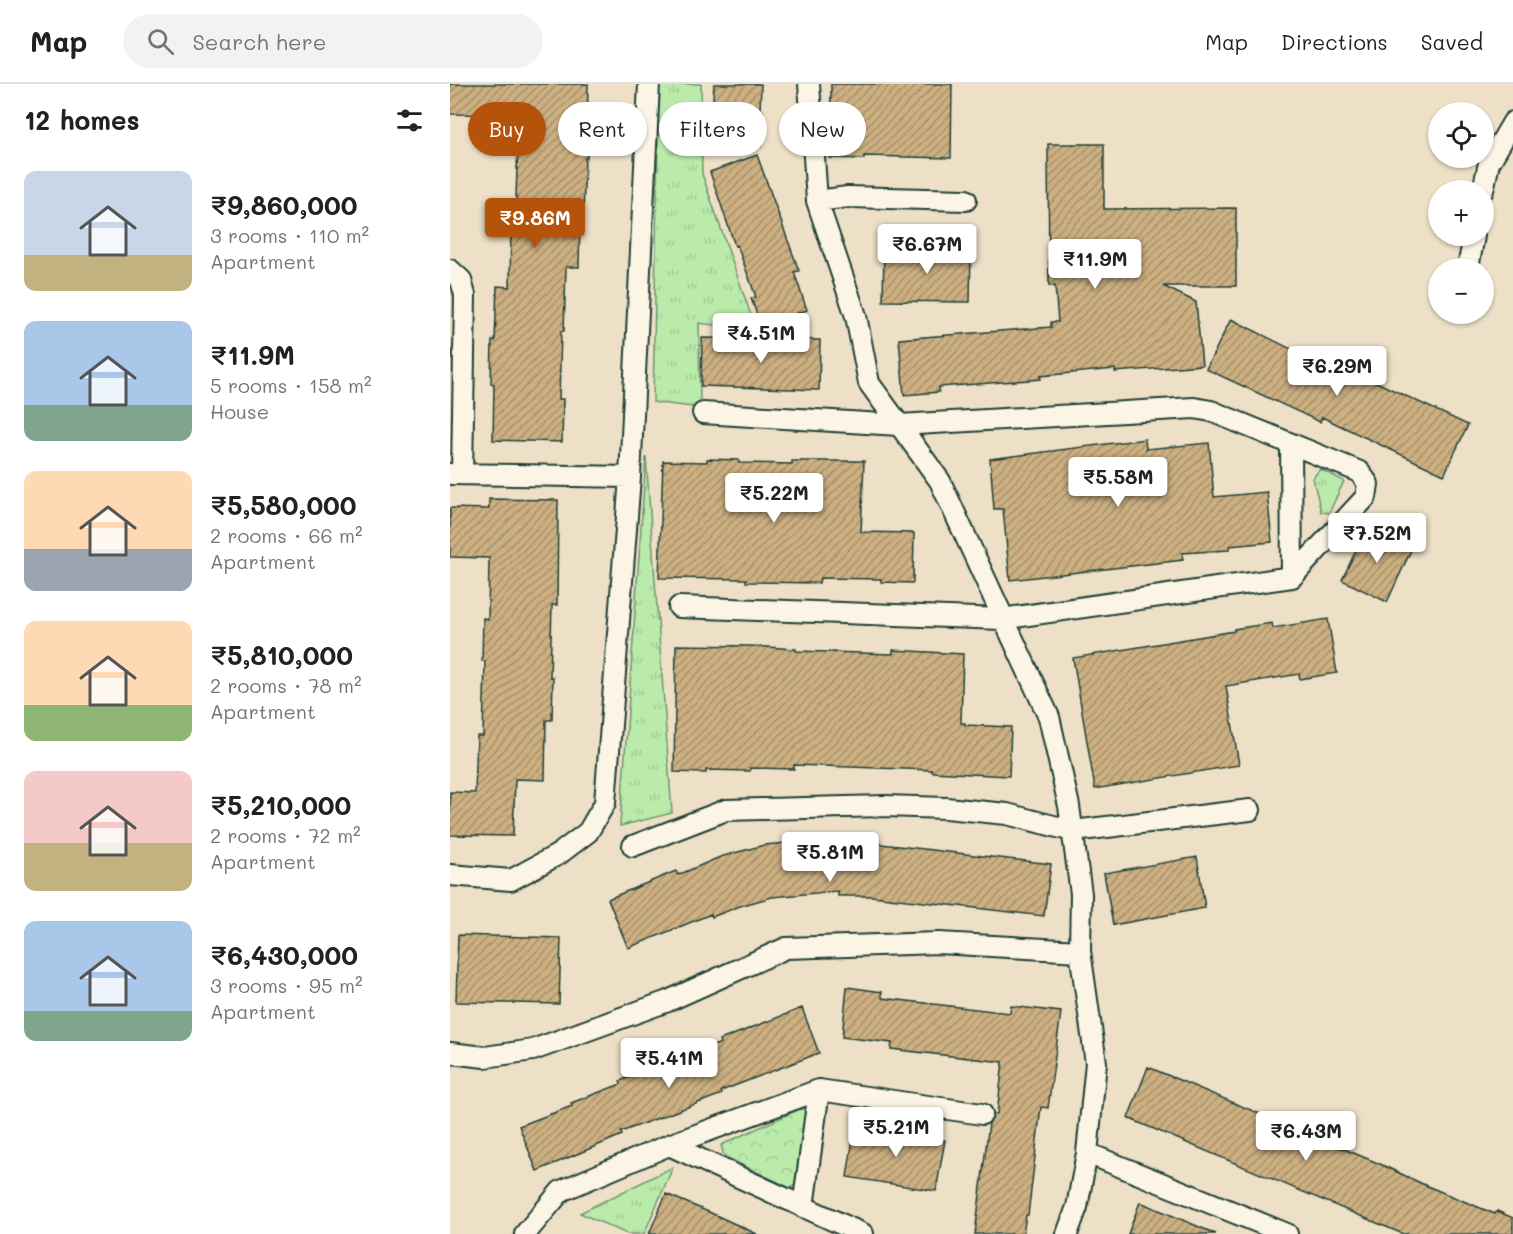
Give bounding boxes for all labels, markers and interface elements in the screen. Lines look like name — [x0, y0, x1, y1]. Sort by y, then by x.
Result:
search box — [123, 14, 543, 68]
text: Map — [30, 23, 87, 59]
icon: search — [144, 25, 177, 58]
text: Search here — [192, 27, 326, 56]
text: Map — [1205, 28, 1248, 55]
text: Directions — [1281, 28, 1388, 55]
text: Saved — [1421, 28, 1483, 55]
chip: Buy — [468, 102, 546, 156]
chip: Rent — [558, 102, 647, 156]
chip: Filters — [659, 102, 767, 156]
chip: New — [779, 102, 866, 156]
map controls — [1428, 102, 1494, 324]
button: locate — [1428, 102, 1494, 168]
text: 12 homes — [24, 103, 140, 137]
icon: filters — [393, 104, 426, 137]
button: + — [1428, 180, 1494, 246]
text: ₹9,860,000 — [210, 188, 358, 222]
icon: home — [72, 195, 144, 267]
pin: ₹9.86M — [486, 198, 584, 249]
text: ₹9.86M — [499, 204, 571, 230]
text: 3 rooms · 110 m² — [210, 222, 369, 248]
pin: ₹6.67M — [878, 224, 976, 275]
text: ₹6.67M — [892, 230, 962, 256]
pin: ₹11.9M — [1046, 239, 1144, 290]
text: ₹11.9M — [1062, 245, 1128, 271]
text: Apartment — [210, 248, 316, 274]
button: − — [1428, 258, 1494, 324]
pin: ₹4.51M — [712, 313, 810, 364]
text: ₹4.51M — [727, 319, 795, 345]
text: ₹11.9M — [210, 338, 295, 372]
icon: home — [72, 345, 144, 417]
pin: ₹6.29M — [1288, 346, 1386, 397]
text: ₹6.29M — [1302, 352, 1372, 378]
text: 5 rooms · 158 m² — [210, 372, 372, 398]
text: House — [210, 398, 269, 424]
pin: ₹5.58M — [1069, 457, 1167, 508]
text: ₹5.58M — [1082, 463, 1154, 489]
pin: ₹5.22M — [725, 473, 823, 524]
text: ₹5.22M — [739, 479, 809, 505]
text: ₹5,580,000 — [210, 488, 357, 522]
icon: home — [72, 495, 144, 567]
pin: ₹7.52M — [1328, 513, 1426, 564]
text: ₹7.52M — [1342, 519, 1412, 545]
text: 2 rooms · 66 m² — [210, 522, 363, 548]
text: Apartment — [210, 548, 316, 574]
text: ₹5,810,000 — [210, 638, 353, 672]
icon: home — [72, 645, 144, 717]
text: 2 rooms · 78 m² — [210, 672, 362, 698]
text: Apartment — [210, 698, 316, 724]
text: ₹5,210,000 — [210, 788, 351, 822]
icon: home — [72, 795, 144, 867]
text: 2 rooms · 72 m² — [210, 822, 361, 848]
pin: ₹5.81M — [781, 832, 879, 883]
text: ₹5.81M — [796, 838, 864, 864]
text: Apartment — [210, 848, 316, 874]
text: ₹6,430,000 — [210, 938, 358, 972]
icon: home — [72, 945, 144, 1017]
text: 3 rooms · 95 m² — [210, 972, 362, 998]
text: Apartment — [210, 998, 316, 1024]
pin: ₹5.41M — [620, 1038, 718, 1089]
text: ₹5.41M — [635, 1044, 703, 1070]
pin: ₹5.21M — [847, 1107, 945, 1158]
pin: ₹6.43M — [1257, 1111, 1355, 1162]
text: ₹5.21M — [862, 1113, 930, 1139]
text: ₹6.43M — [1270, 1117, 1342, 1143]

